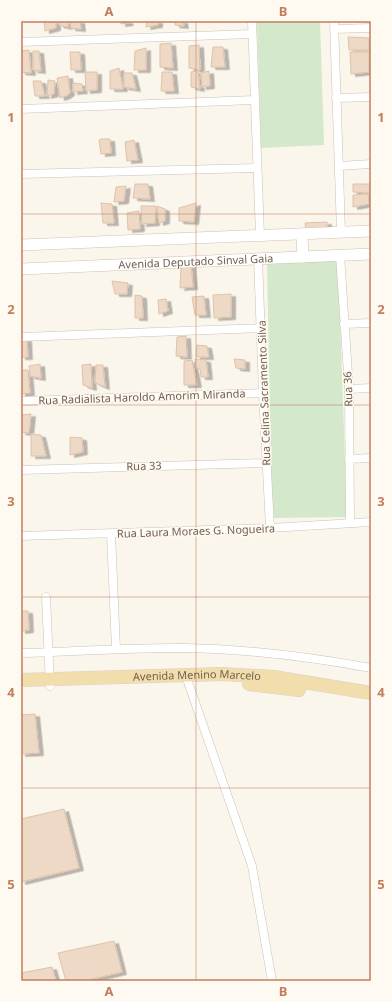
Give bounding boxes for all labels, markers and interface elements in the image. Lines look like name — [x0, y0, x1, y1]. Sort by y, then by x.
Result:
text: A — [105, 2, 114, 20]
text: B — [279, 2, 287, 20]
text: 1 — [7, 108, 15, 126]
text: 1 — [377, 108, 385, 126]
street label: Avenida Deputado Sinval Gaia — [118, 250, 274, 272]
text: 2 — [7, 300, 15, 318]
text: 2 — [377, 300, 385, 318]
street label: Rua Celina Sacramento Silva — [253, 320, 274, 466]
street label: Rua 36 — [339, 371, 356, 407]
street label: Rua Radialista Haroldo Amorim Miranda — [38, 385, 246, 408]
street label: Rua 33 — [126, 457, 162, 474]
text: 3 — [7, 492, 15, 510]
text: 3 — [377, 492, 385, 510]
street label: Rua Laura Moraes G. Nogueira — [117, 520, 275, 541]
street label: Avenida Menino Marcelo — [133, 666, 262, 684]
text: 4 — [7, 683, 15, 701]
text: 4 — [377, 683, 385, 701]
text: 5 — [7, 875, 15, 893]
text: 5 — [377, 875, 385, 893]
text: A — [105, 982, 114, 1000]
text: B — [279, 982, 287, 1000]

